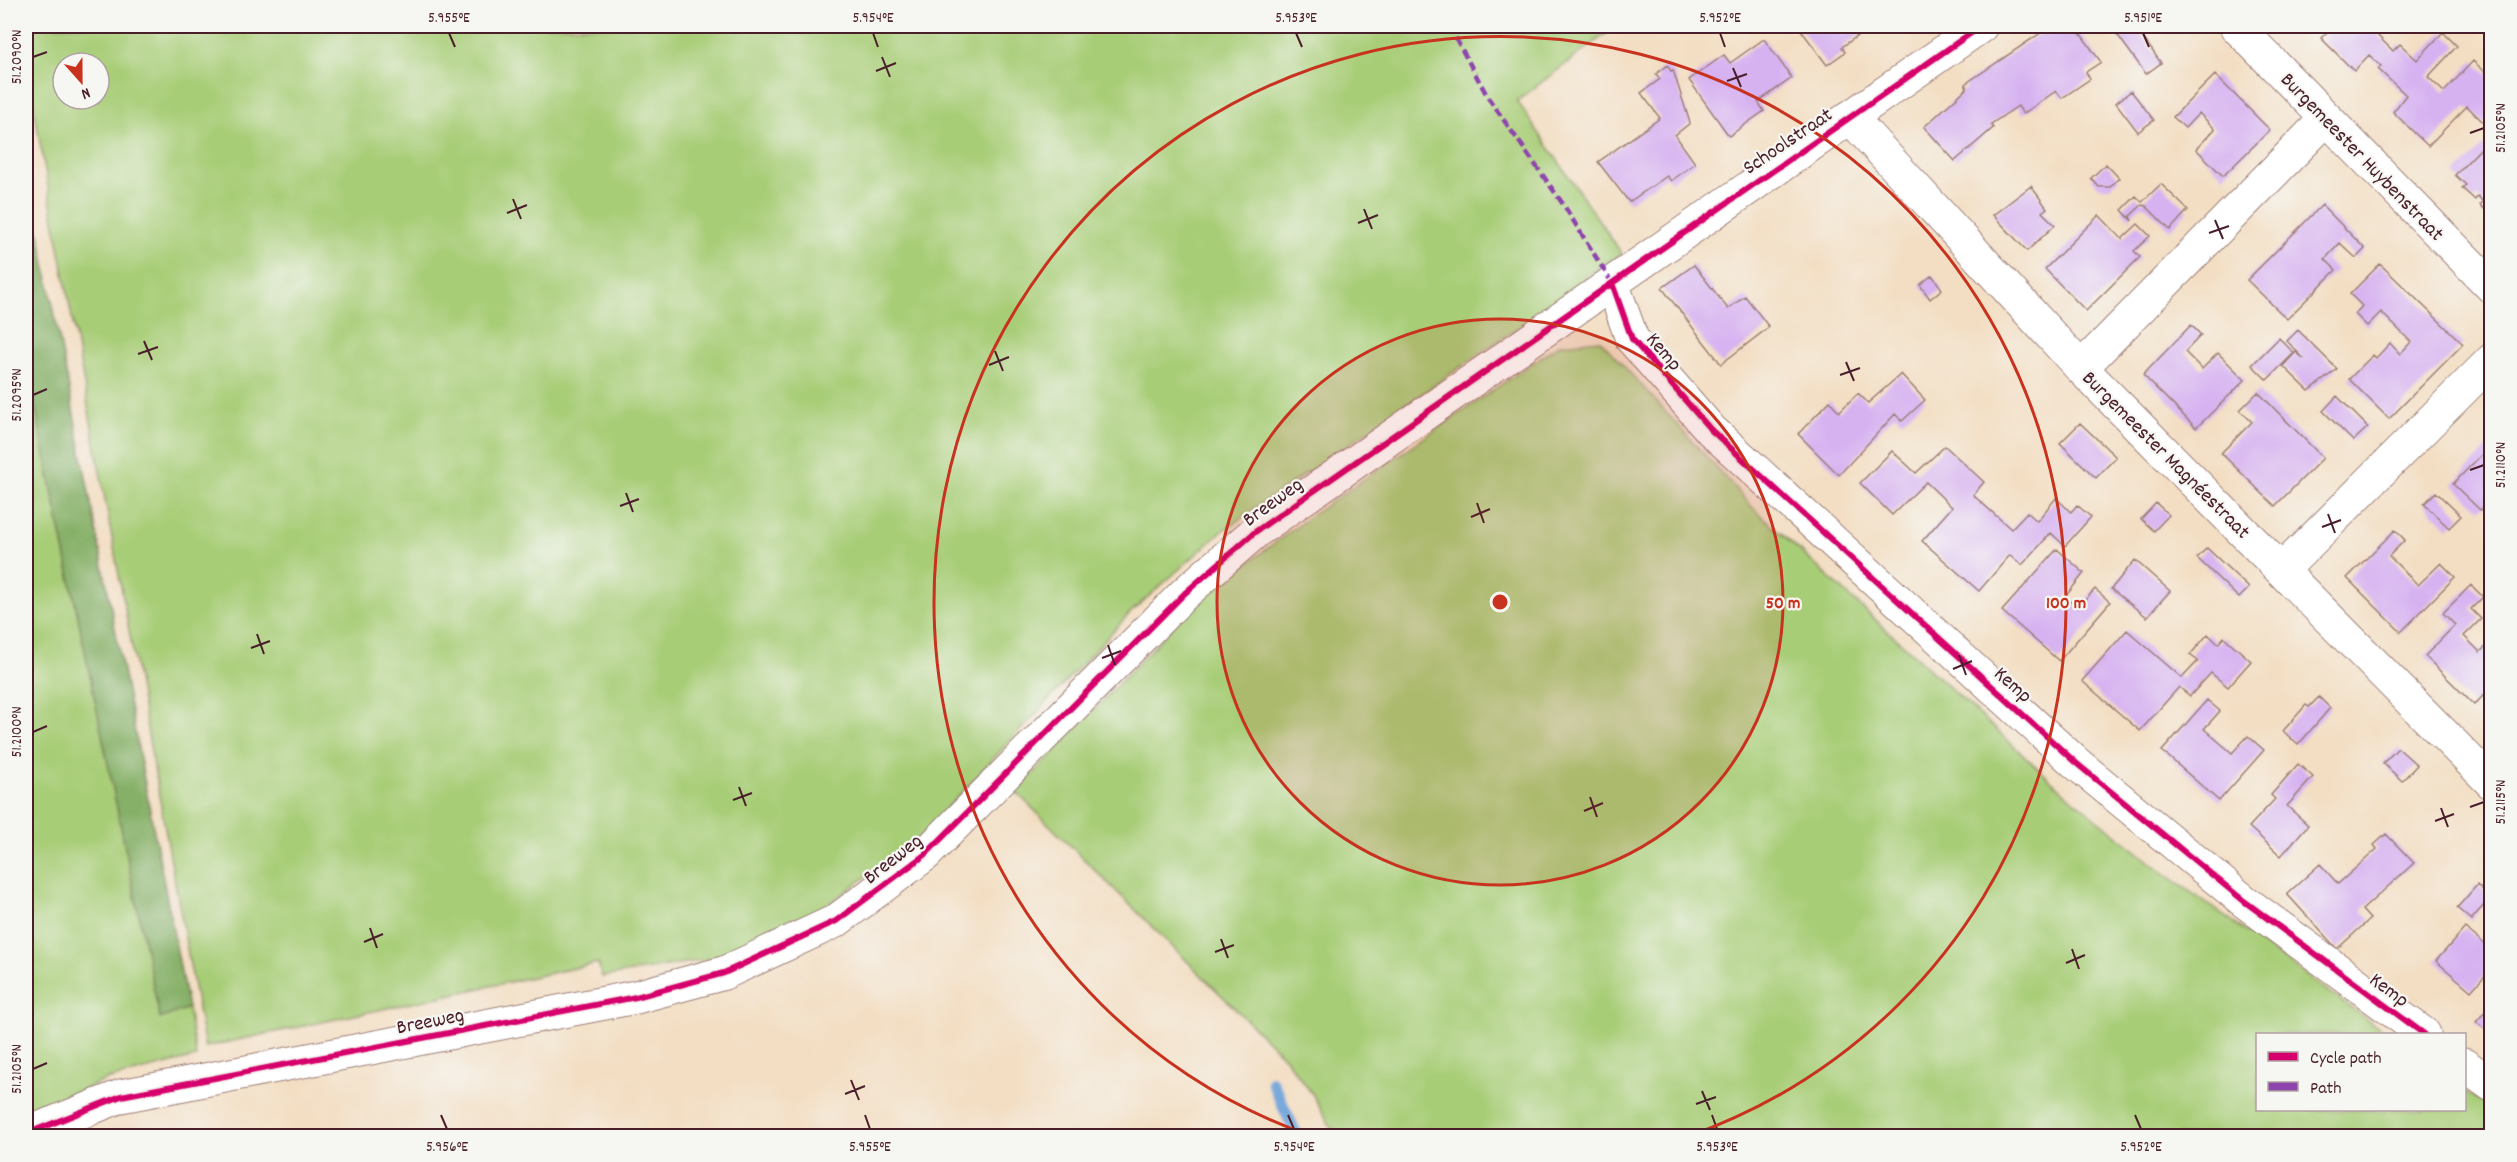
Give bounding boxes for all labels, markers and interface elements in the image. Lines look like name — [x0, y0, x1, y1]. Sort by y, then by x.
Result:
text: 5.955°E — [428, 8, 470, 30]
text: 5.954°E — [852, 8, 894, 30]
text: 5.953°E — [1275, 8, 1317, 30]
text: 5.952°E — [1699, 8, 1741, 30]
text: 5.951°E — [2124, 8, 2162, 30]
text: 51.2090°N — [7, 30, 29, 84]
north arrow — [51, 51, 111, 111]
street label: Burgemeester Huybenstraat — [2272, 67, 2450, 250]
text: N — [78, 81, 93, 105]
street label: Schoolstraat — [1738, 101, 1840, 184]
text: 51.2105°N — [2491, 103, 2513, 153]
street label: Kemp — [1637, 327, 1688, 379]
street label: Burgemeester Magnéestraat — [2074, 365, 2256, 547]
text: 51.2095°N — [7, 368, 29, 422]
text: 51.2110°N — [2491, 442, 2513, 488]
street label: Breeweg — [1237, 471, 1310, 536]
centre of rings — [1490, 592, 1510, 612]
text: 50 m — [1766, 592, 1800, 617]
text: 100 m — [2046, 592, 2086, 617]
street label: Kemp — [1986, 661, 2038, 712]
text: 51.2100°N — [7, 706, 29, 758]
text: 51.2115°N — [2491, 779, 2513, 825]
street label: Breeweg — [858, 828, 930, 893]
street label: Kemp — [2362, 966, 2414, 1016]
street label: Breeweg — [394, 1002, 467, 1044]
legend — [2256, 1033, 2466, 1111]
text: 51.2105°N — [7, 1044, 29, 1094]
text: Cycle path — [2310, 1047, 2381, 1072]
text: Path — [2310, 1077, 2342, 1102]
text: 5.956°E — [426, 1137, 468, 1159]
text: 5.955°E — [849, 1137, 891, 1159]
text: 5.954°E — [1273, 1137, 1315, 1159]
text: 5.953°E — [1696, 1137, 1738, 1159]
text: 5.952°E — [2120, 1137, 2162, 1159]

